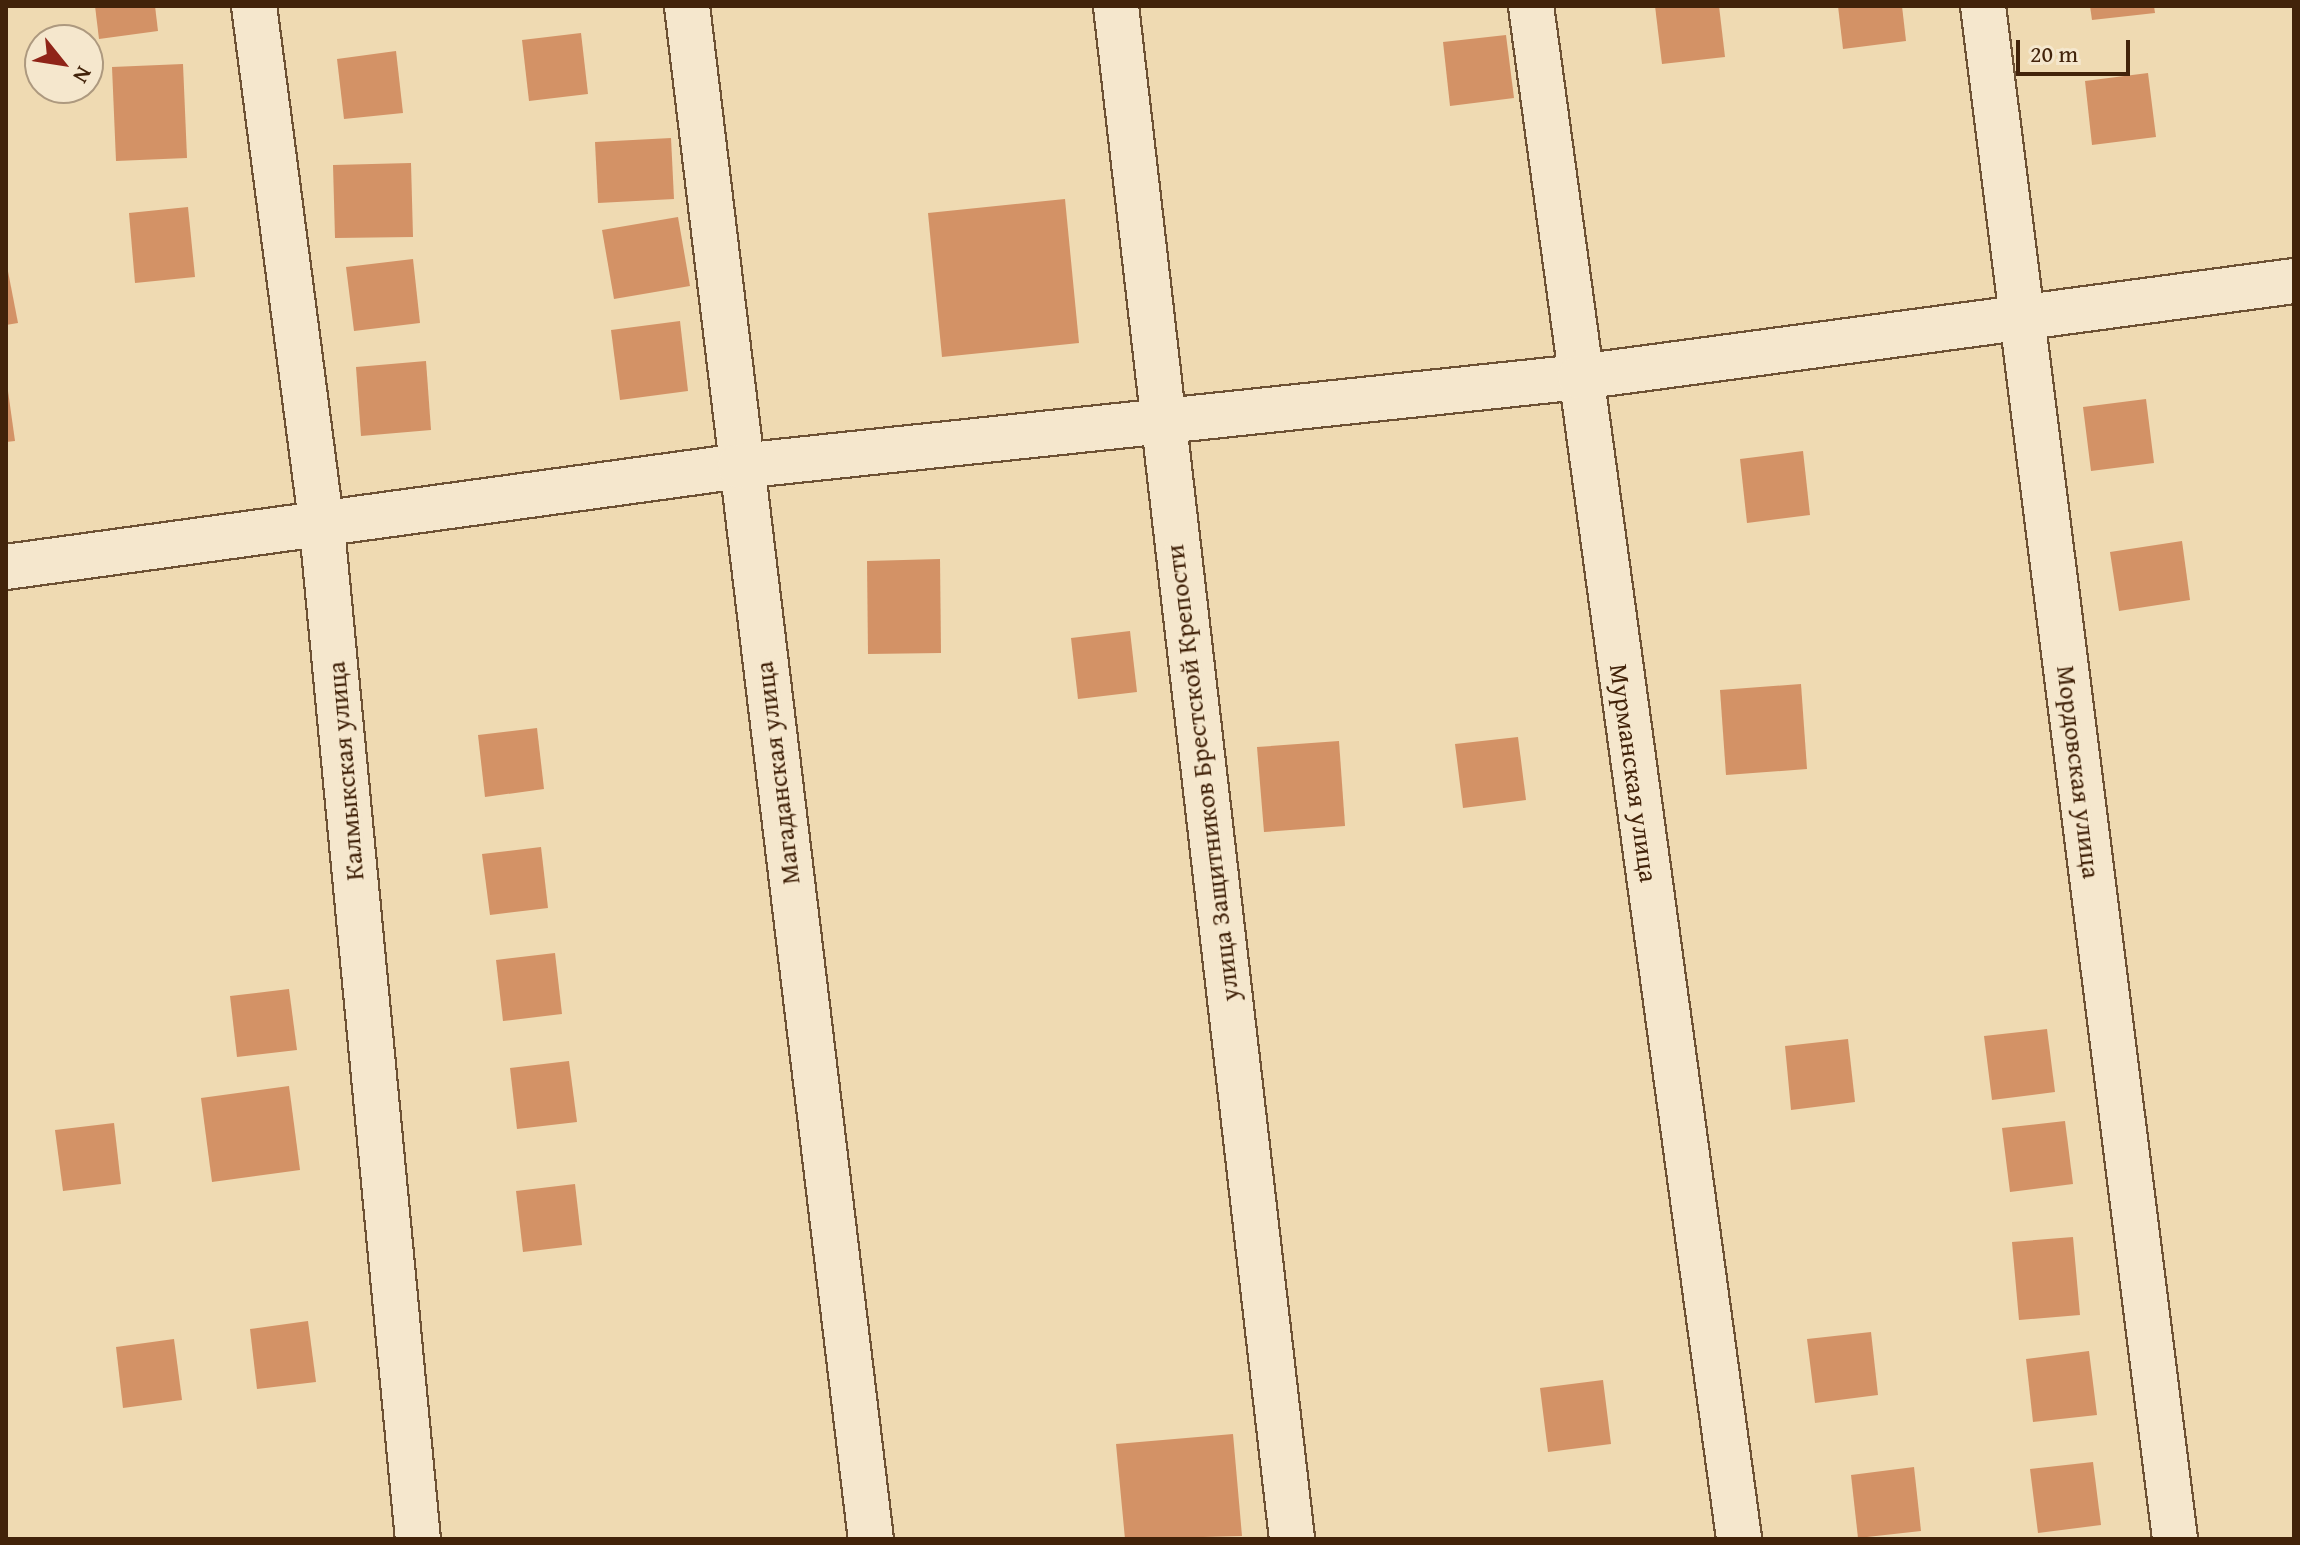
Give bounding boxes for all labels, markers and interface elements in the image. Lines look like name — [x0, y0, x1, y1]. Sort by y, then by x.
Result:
north arrow — [24, 24, 104, 104]
scale bar — [2020, 24, 2134, 74]
text: 20 m — [2030, 36, 2078, 71]
text: N — [66, 61, 101, 89]
street label: улица Защитников Брестской Крепости — [1158, 543, 1246, 1003]
street label: Калмыкская улица — [320, 660, 370, 882]
street label: Магаданская улица — [748, 660, 806, 886]
street label: Мурманская улица — [1603, 662, 1665, 884]
street label: Мордовская улица — [2050, 664, 2108, 880]

